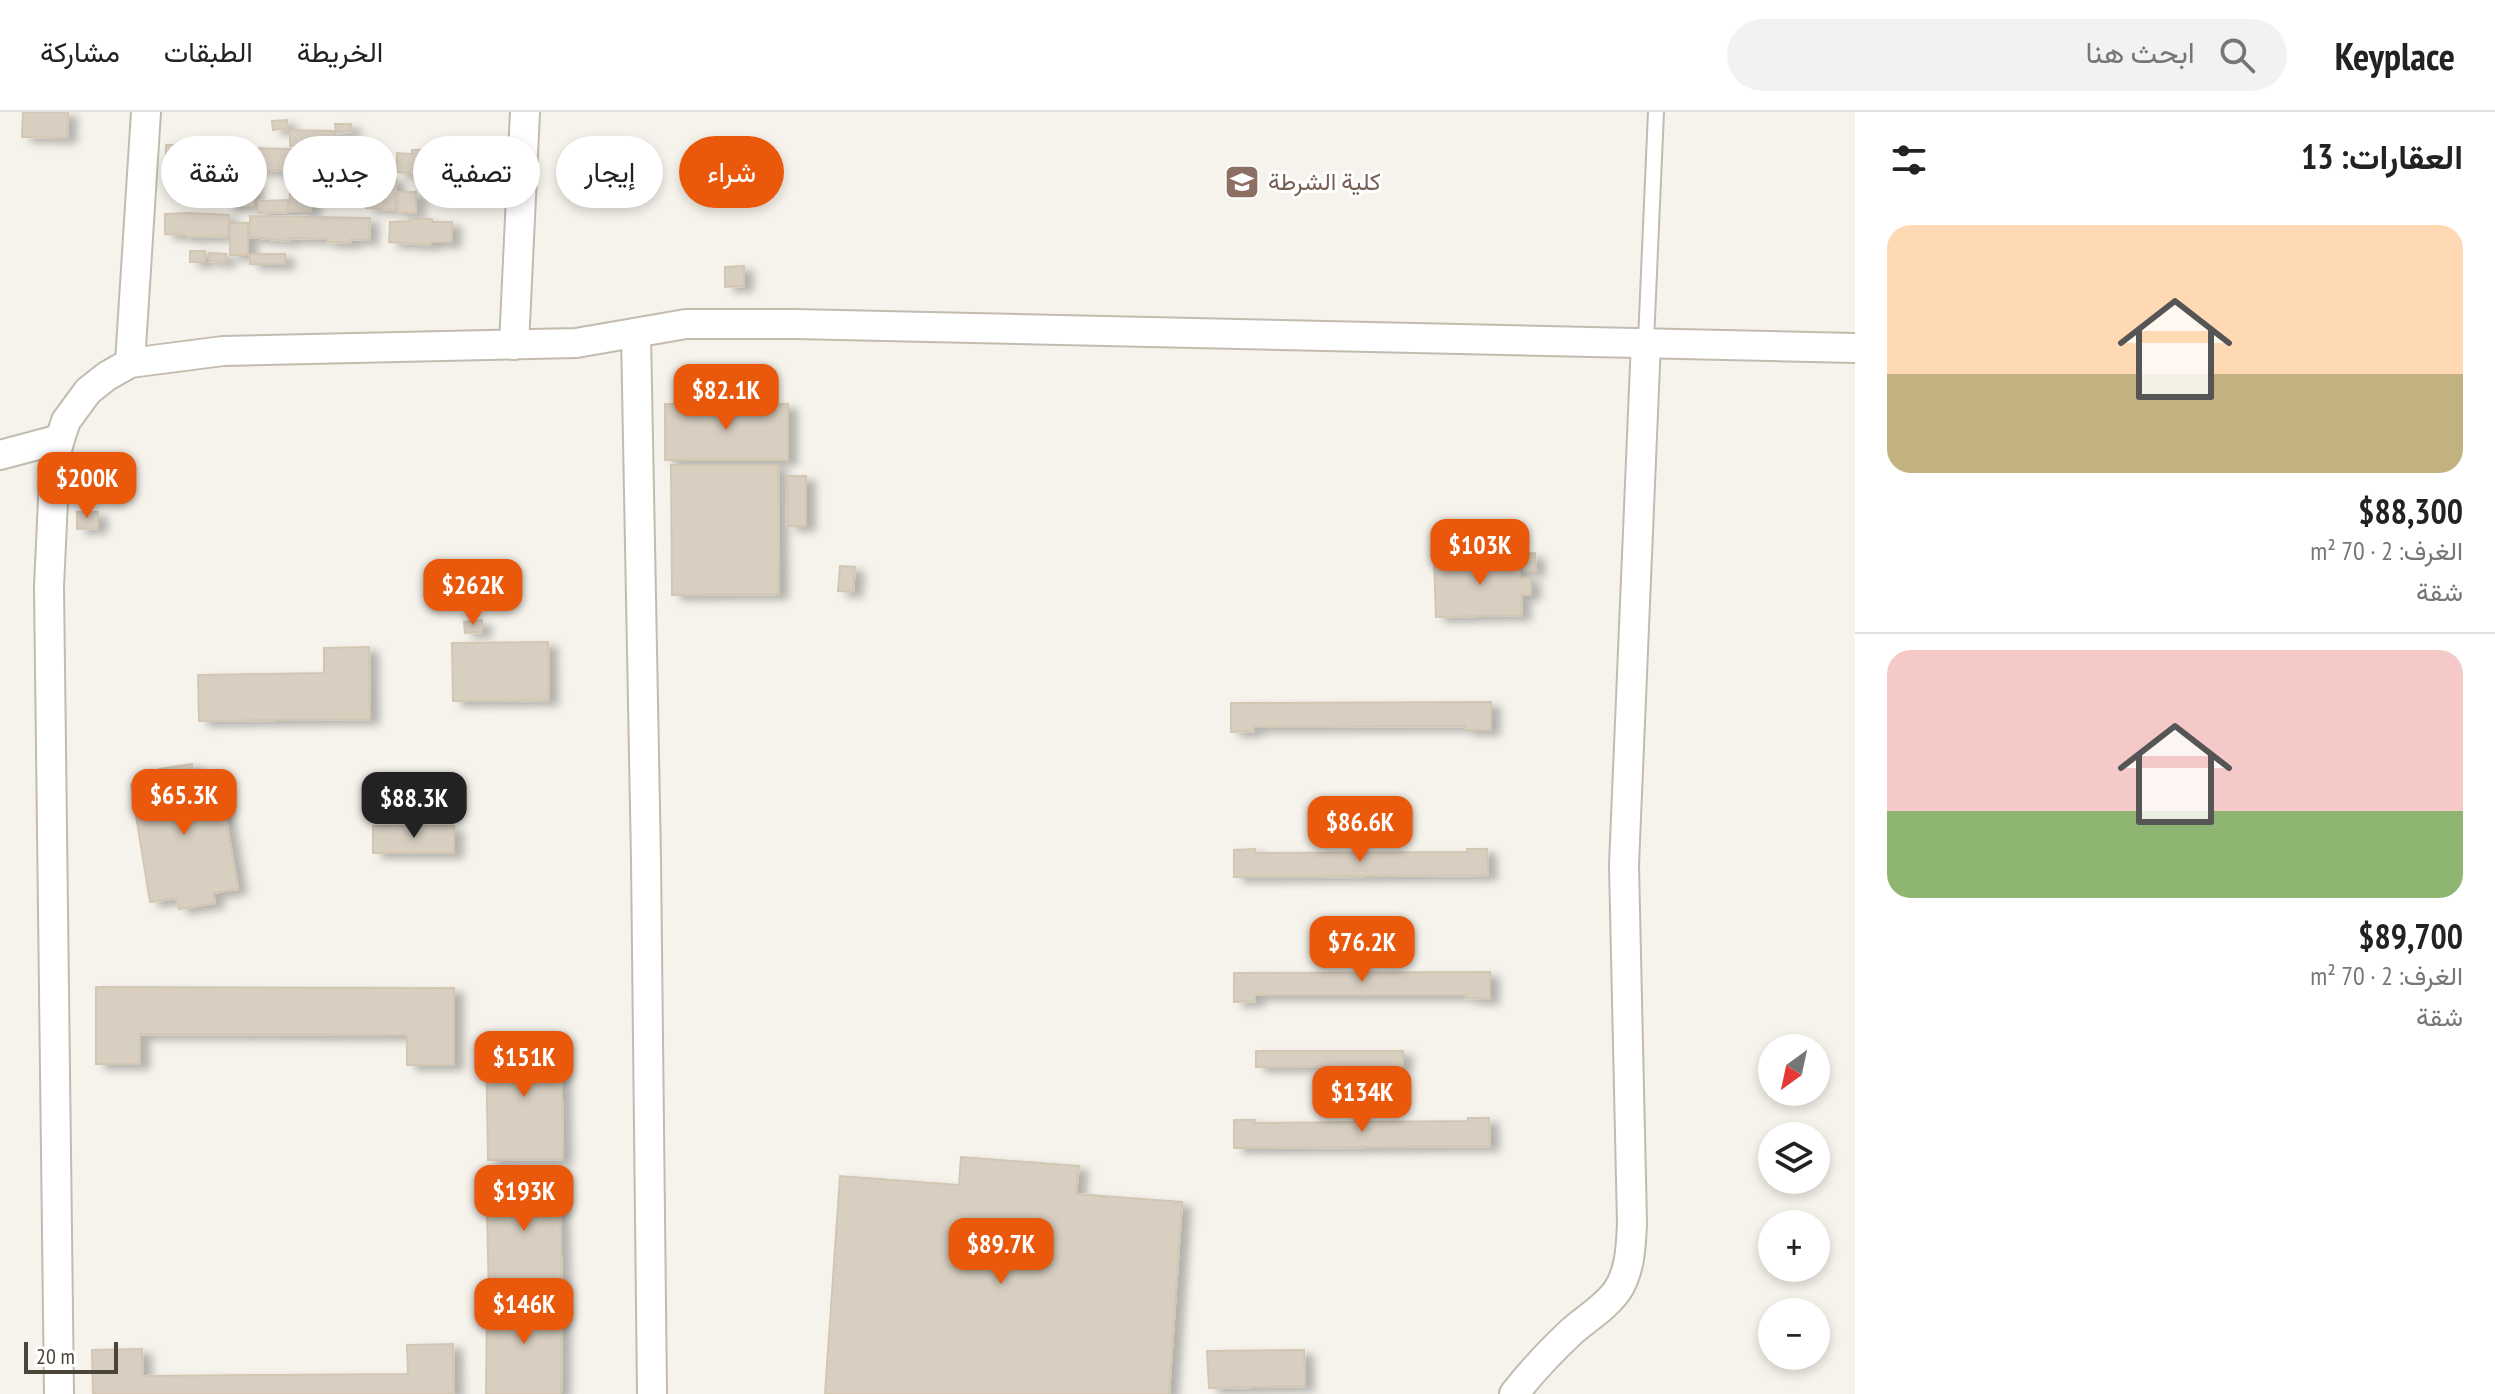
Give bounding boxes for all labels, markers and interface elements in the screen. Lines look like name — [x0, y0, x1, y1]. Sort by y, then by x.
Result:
search box — [1727, 19, 2287, 91]
text: Keyplace — [2335, 31, 2455, 80]
text: ابحث هنا — [2085, 32, 2195, 71]
text: مشاركة — [40, 33, 120, 70]
text: الطبقات — [164, 33, 253, 70]
text: الخريطة — [297, 33, 383, 70]
icon: search — [2215, 33, 2259, 77]
text: العقارات: 13 — [2301, 134, 2463, 178]
chip: شقة — [161, 136, 267, 208]
chip: جديد — [283, 136, 397, 208]
chip: تصفية — [413, 136, 540, 208]
chip: إيجار — [556, 136, 663, 208]
chip: شراء — [679, 136, 784, 208]
icon: filters — [1887, 138, 1931, 182]
school or university icon: كلية الشرطة — [1223, 163, 1261, 201]
place label: كلية الشرطة — [1268, 166, 1381, 197]
icon: home — [2103, 277, 2247, 421]
pin: $82.1K — [661, 364, 791, 432]
text: $82.1K — [692, 373, 760, 406]
pin: $200K — [31, 452, 143, 520]
text: $200K — [55, 461, 119, 494]
text: $88,300 — [2358, 489, 2463, 533]
pin: $103K — [1424, 519, 1536, 587]
text: $103K — [1448, 528, 1512, 561]
text: الغرف: 2 · 70 m² — [2310, 534, 2463, 567]
pin: $262K — [417, 559, 529, 627]
text: $262K — [441, 568, 505, 601]
text: شقة — [2416, 575, 2463, 608]
icon: home — [2103, 702, 2247, 846]
pin: $65.3K — [119, 769, 249, 837]
pin: $88.3K — [349, 772, 479, 840]
text: $65.3K — [150, 778, 218, 811]
text: $88.3K — [380, 781, 448, 814]
pin: $86.6K — [1295, 796, 1425, 864]
text: $86.6K — [1326, 805, 1394, 838]
text: $89,700 — [2358, 914, 2463, 958]
pin: $76.2K — [1297, 916, 1427, 984]
text: $76.2K — [1328, 925, 1396, 958]
text: الغرف: 2 · 70 m² — [2310, 959, 2463, 992]
text: شقة — [2416, 1000, 2463, 1033]
pin: $151K — [468, 1031, 580, 1099]
north arrow — [1758, 1034, 1830, 1106]
map controls — [1758, 1034, 1830, 1370]
text: $151K — [492, 1040, 556, 1073]
pin: $134K — [1306, 1066, 1418, 1134]
text: $134K — [1330, 1075, 1394, 1108]
button: layers — [1758, 1122, 1830, 1194]
pin: $193K — [468, 1165, 580, 1233]
text: $193K — [492, 1174, 556, 1207]
button: + — [1758, 1210, 1830, 1282]
pin: $89.7K — [936, 1218, 1066, 1286]
text: $89.7K — [967, 1227, 1035, 1260]
pin: $146K — [468, 1278, 580, 1346]
text: $146K — [492, 1287, 556, 1320]
button: − — [1758, 1298, 1830, 1370]
scale bar — [24, 1338, 118, 1374]
text: 20 m — [36, 1342, 75, 1370]

